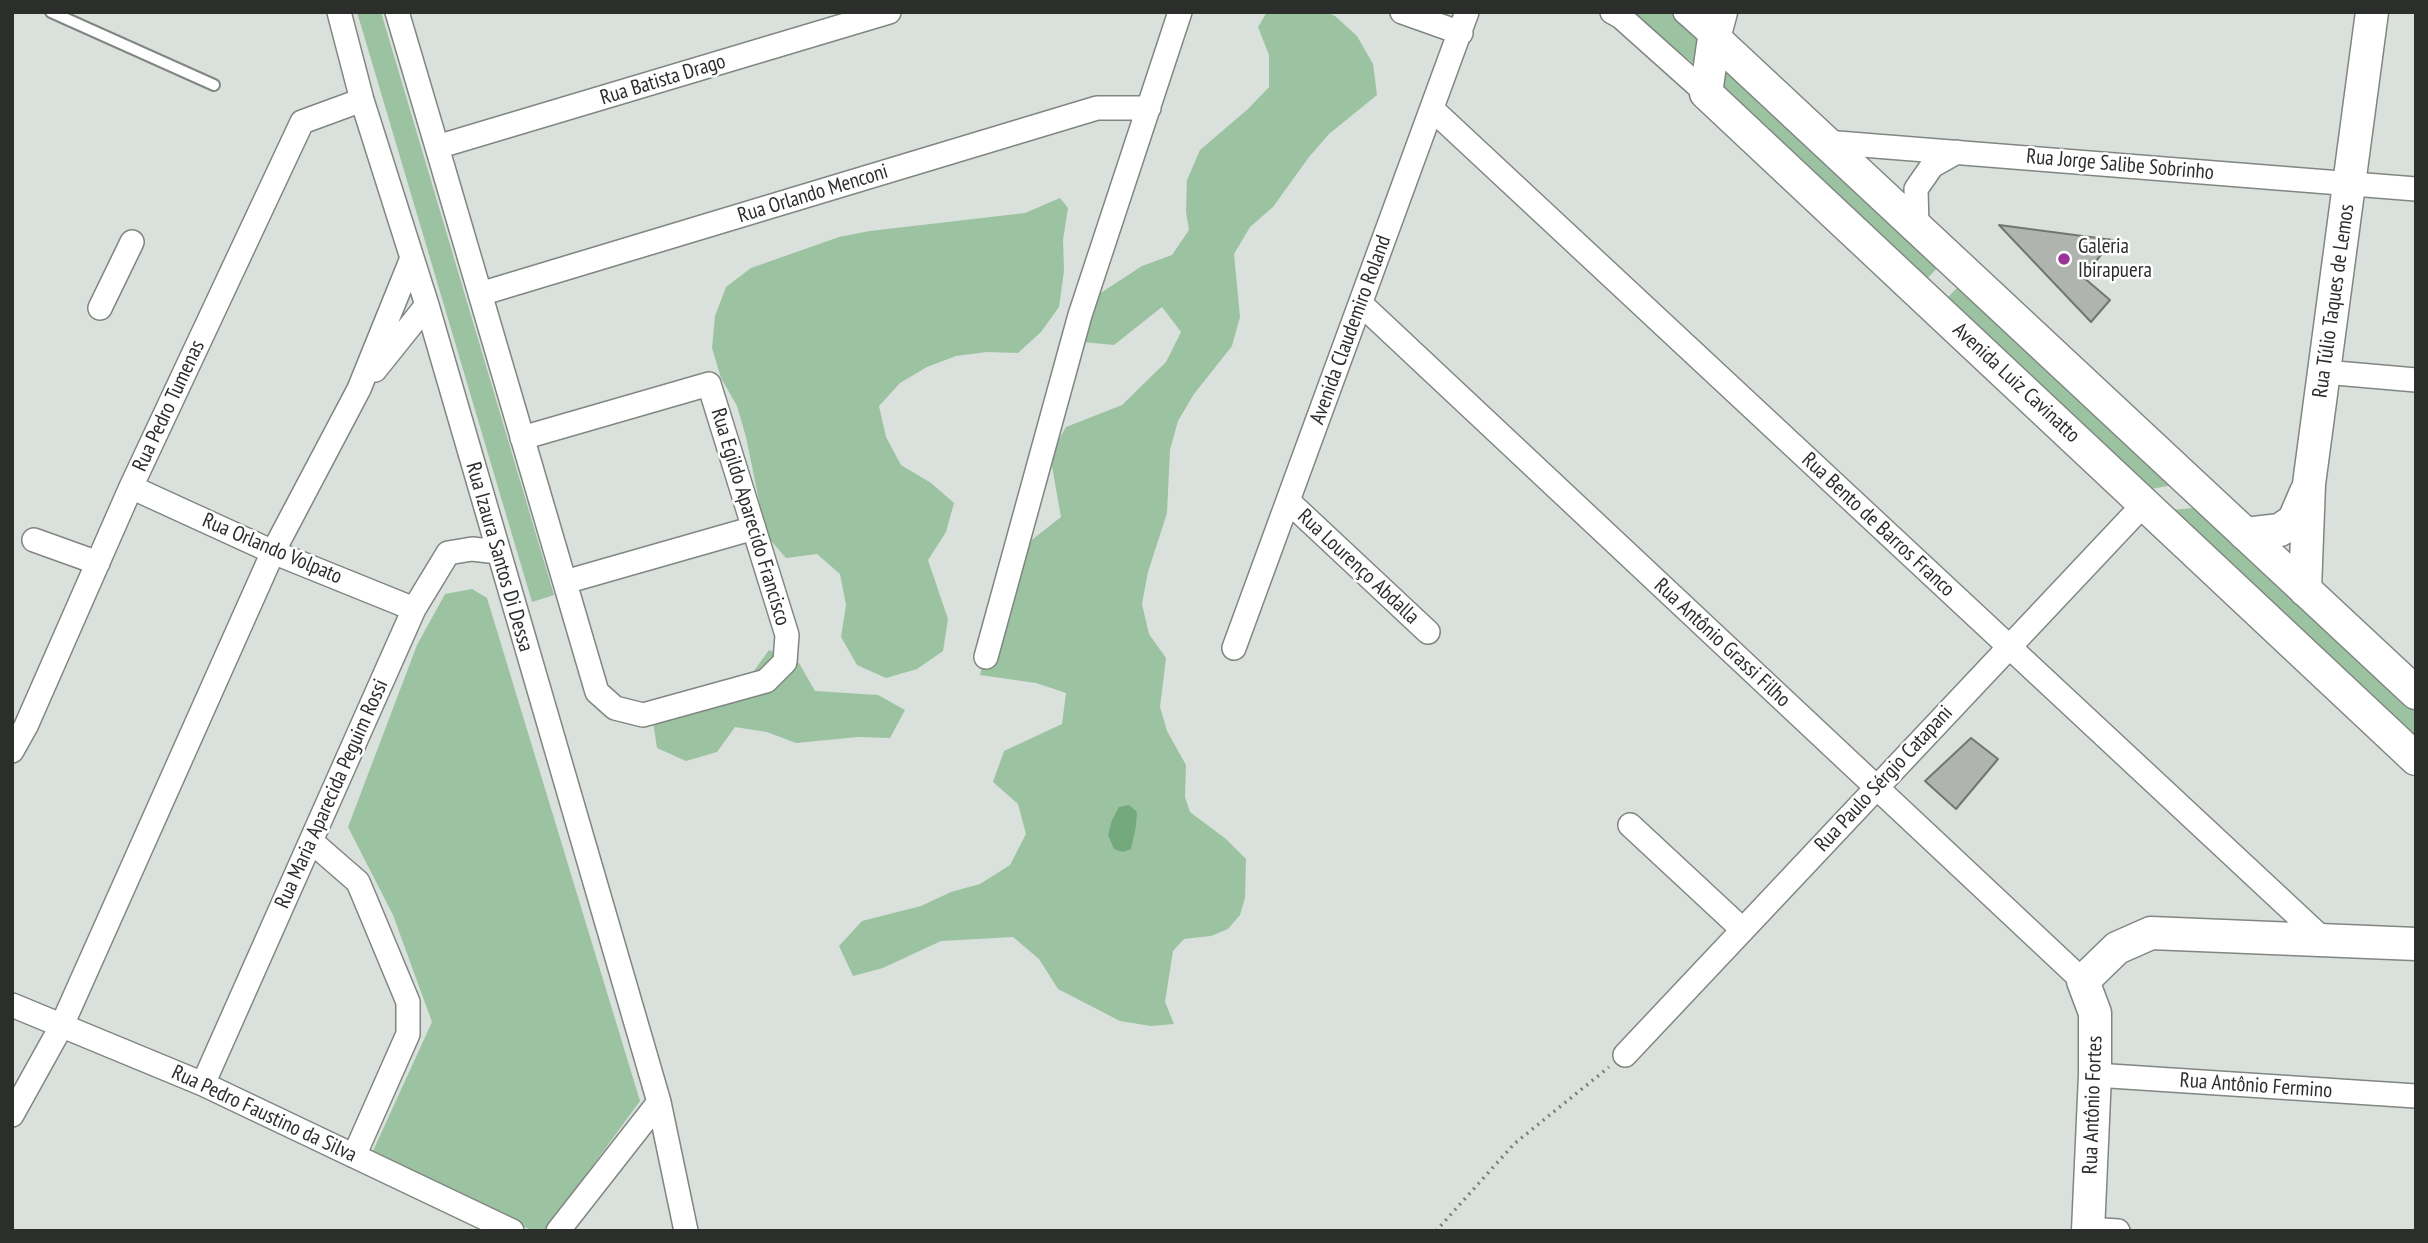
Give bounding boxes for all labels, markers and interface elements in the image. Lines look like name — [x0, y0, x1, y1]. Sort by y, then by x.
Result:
street label: Rua Batista Drago — [597, 49, 729, 111]
street label: Rua Jorge Salibe Sobrinho — [2025, 144, 2215, 186]
street label: Rua Orlando Menconi — [735, 159, 891, 229]
street label: Rua Túlio Taques de Lemos — [2308, 203, 2360, 399]
street label: Avenida Claudemiro Roland — [1305, 232, 1397, 428]
place label: Galeria Ibirapuera — [2078, 234, 2152, 284]
marker: Galeria Ibirapuera — [2056, 251, 2072, 267]
street label: Avenida Luiz Cavinatto — [1947, 318, 2085, 448]
street label: Rua Pedro Tumenas — [128, 336, 210, 476]
street label: Rua Egildo Aparecido Francisco — [705, 405, 795, 629]
street label: Rua Bento de Barros Franco — [1796, 448, 1960, 602]
street label: Rua Izaura Santos Di Dessa — [460, 459, 538, 655]
street label: Rua Lourenço Abdalla — [1292, 504, 1424, 630]
street label: Rua Orlando Volpato — [198, 508, 346, 590]
street label: Rua Antônio Grassi Filho — [1649, 573, 1795, 713]
street label: Rua Maria Aparecida Peguim Rossi — [270, 676, 394, 912]
street label: Rua Paulo Sérgio Catapani — [1810, 701, 1958, 857]
street label: Rua Antônio Fortes — [2078, 1035, 2108, 1175]
street label: Rua Pedro Faustino da Silva — [167, 1060, 361, 1168]
street label: Rua Antônio Fermino — [2179, 1068, 2333, 1104]

